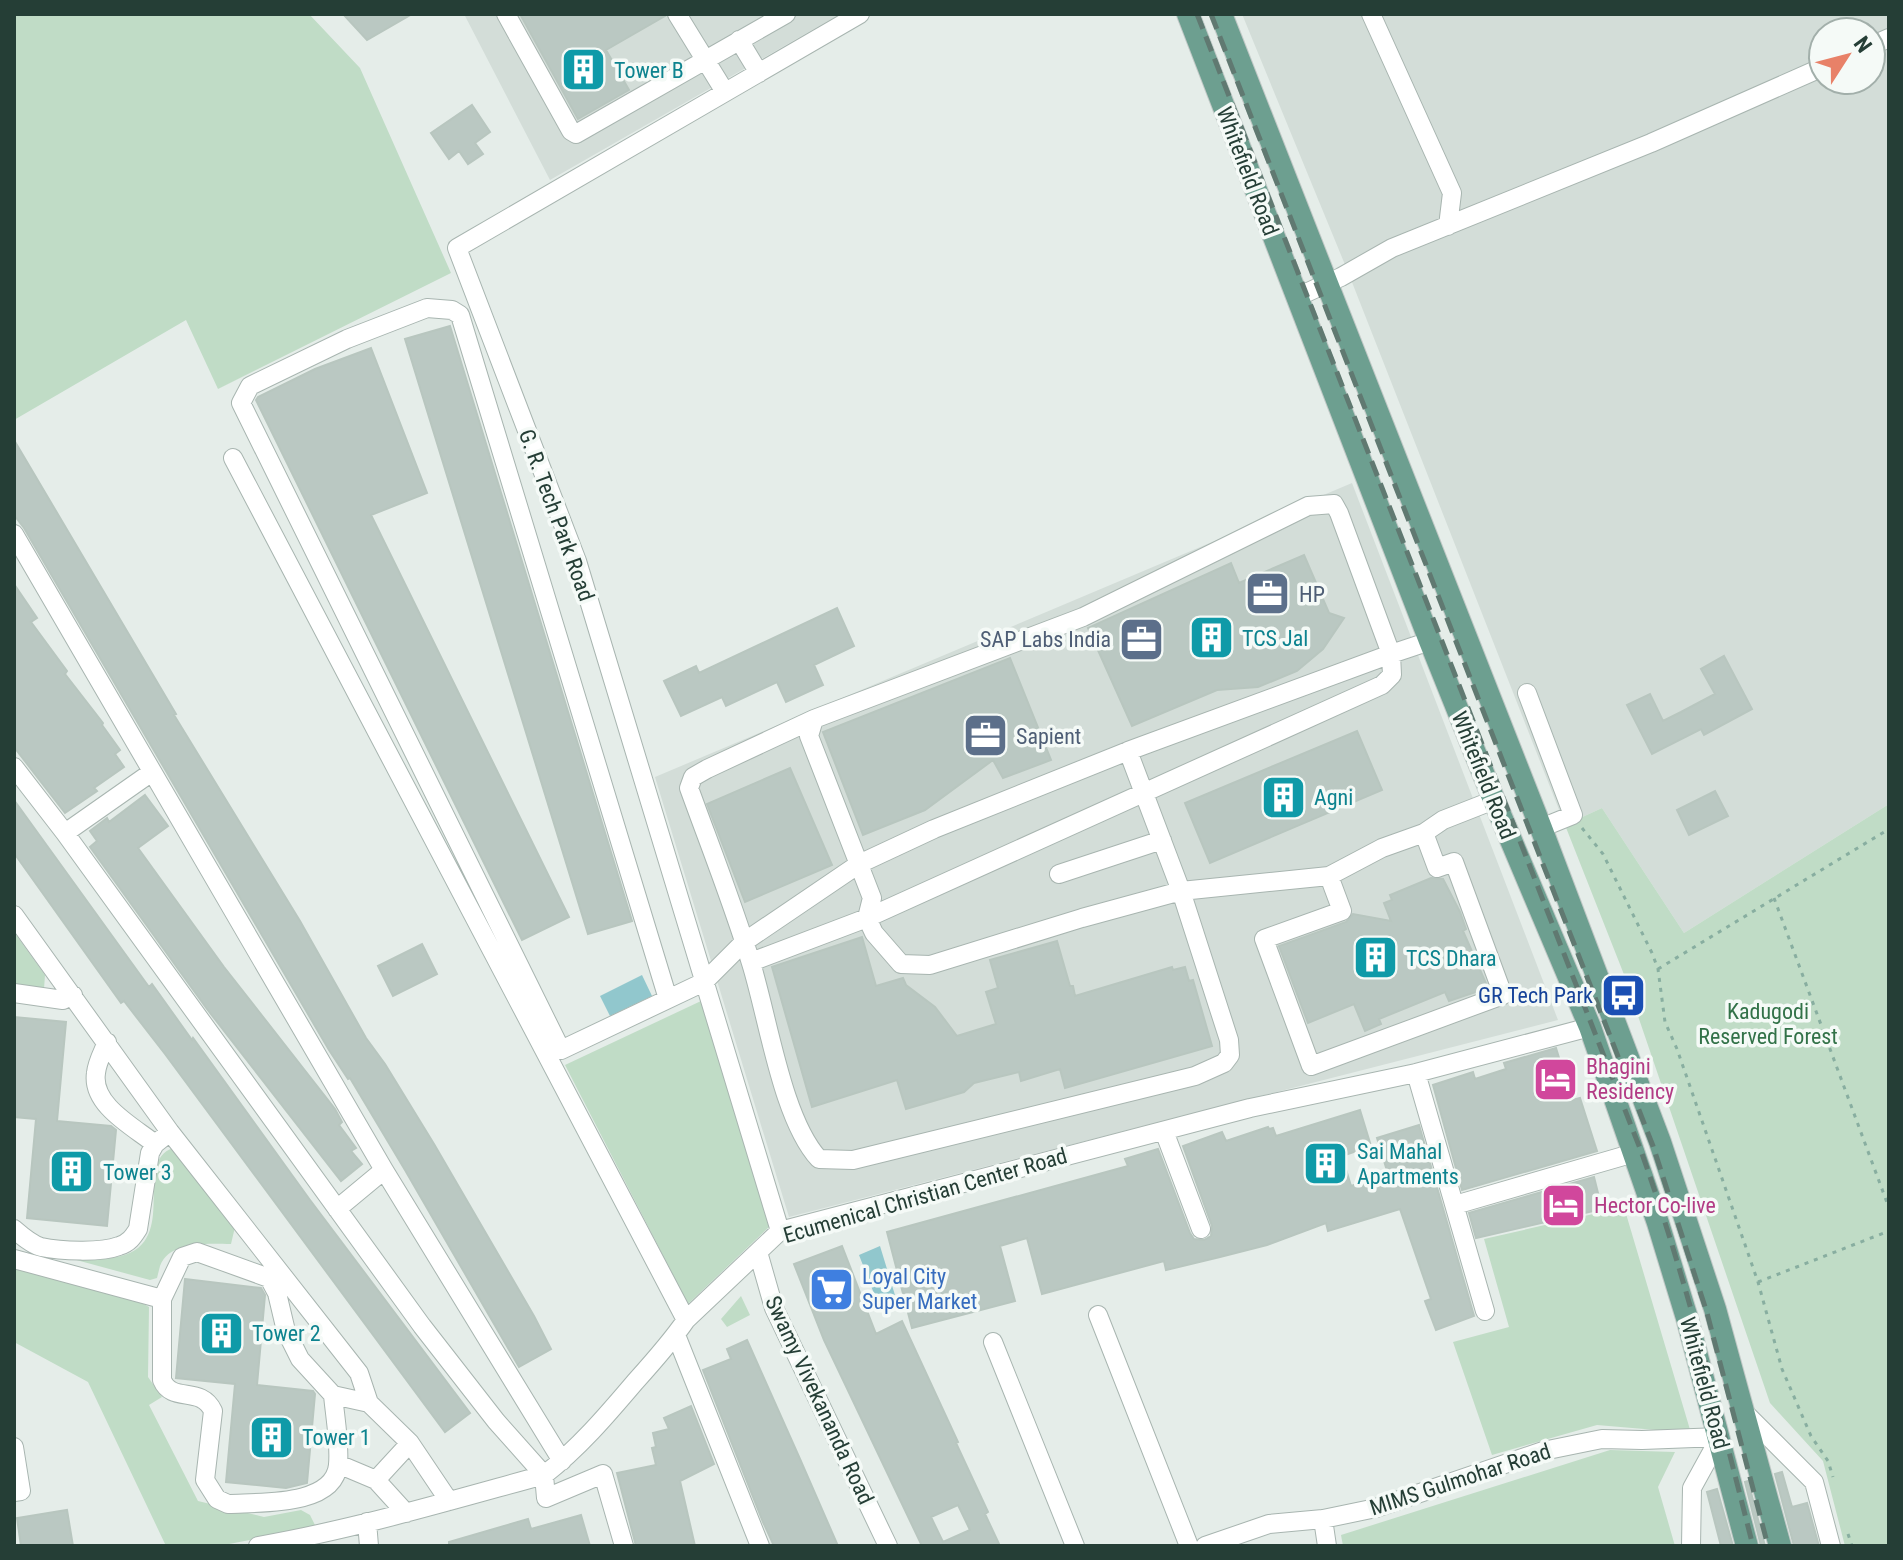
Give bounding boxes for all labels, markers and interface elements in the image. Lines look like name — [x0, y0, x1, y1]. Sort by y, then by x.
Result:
north arrow — [1807, 16, 1887, 96]
text: N — [1849, 32, 1877, 57]
building icon: Tower B — [559, 46, 607, 94]
place label: Tower B — [614, 58, 684, 83]
street label: Whitefield Road — [1212, 103, 1283, 239]
street label: G. R. Tech Park Road — [514, 426, 599, 604]
office icon: HP — [1244, 570, 1292, 618]
place label: HP — [1299, 582, 1325, 607]
building icon: TCS Jal — [1187, 614, 1235, 662]
office icon: SAP Labs India — [1118, 615, 1166, 663]
place label: TCS Jal — [1242, 626, 1308, 651]
place label: SAP Labs India — [980, 627, 1111, 652]
street label: Whitefield Road — [1447, 708, 1521, 843]
office icon: Sapient — [961, 712, 1009, 760]
place label: Sapient — [1016, 724, 1081, 749]
building icon: Agni — [1259, 773, 1307, 821]
place label: Agni — [1314, 785, 1353, 810]
building icon: TCS Dhara — [1351, 934, 1399, 982]
place label: TCS Dhara — [1406, 946, 1497, 971]
bus stop icon: GR Tech Park — [1600, 971, 1648, 1019]
place label: GR Tech Park — [1478, 983, 1593, 1008]
park label: Kadugodi Reserved Forest — [1698, 999, 1838, 1049]
place label: Bhagini Residency — [1586, 1054, 1674, 1104]
hotel icon: Bhagini Residency — [1531, 1055, 1579, 1103]
place label: Sai Mahal Apartments — [1357, 1139, 1459, 1189]
building icon: Sai Mahal Apartments — [1302, 1140, 1350, 1188]
street label: Ecumenical Christian Center Road — [780, 1143, 1070, 1248]
building icon: Tower 3 — [48, 1148, 96, 1196]
place label: Tower 3 — [103, 1160, 172, 1185]
hotel icon: Hector Co-live — [1539, 1181, 1587, 1229]
place label: Hector Co-live — [1594, 1193, 1716, 1218]
place label: Loyal City Super Market — [862, 1264, 977, 1314]
supermarket icon: Loyal City Super Market — [807, 1265, 855, 1313]
street label: Swamy Vivekananda Road — [760, 1292, 879, 1508]
building icon: Tower 2 — [197, 1309, 245, 1357]
street label: Whitefield Road — [1675, 1314, 1734, 1452]
place label: Tower 2 — [252, 1321, 321, 1346]
building icon: Tower 1 — [247, 1413, 295, 1461]
place label: Tower 1 — [302, 1425, 371, 1450]
street label: MIMS Gulmohar Road — [1367, 1438, 1554, 1521]

